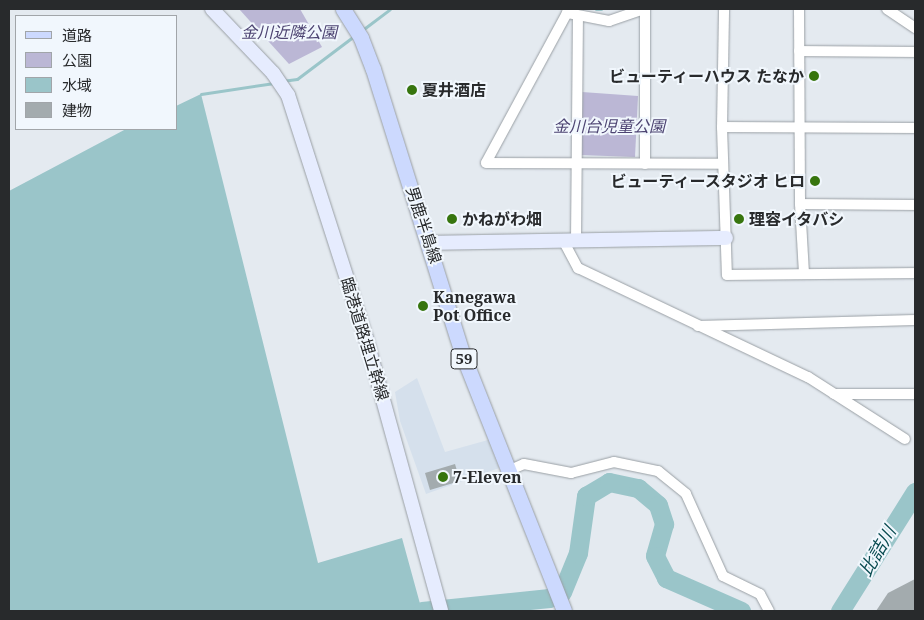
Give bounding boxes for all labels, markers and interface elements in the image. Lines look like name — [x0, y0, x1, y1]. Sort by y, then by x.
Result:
legend — [15, 15, 178, 130]
park label: 金川近隣公園 — [241, 22, 337, 42]
text: 道路 — [62, 25, 92, 45]
text: 公園 — [62, 50, 92, 70]
place label: ビューティーハウス たなか — [608, 66, 804, 86]
marker: ビューティーハウス たなか — [808, 70, 820, 82]
text: 水域 — [62, 75, 92, 95]
place label: 夏井酒店 — [422, 80, 486, 100]
marker: 夏井酒店 — [406, 84, 418, 96]
text: 建物 — [62, 100, 92, 120]
park label: 金川台児童公園 — [553, 116, 665, 136]
place label: ビューティースタジオ ヒロ — [609, 171, 805, 191]
marker: ビューティースタジオ ヒロ — [809, 175, 821, 187]
street label: 男鹿半島線 — [403, 184, 445, 266]
place label: かねがわ畑 — [462, 209, 542, 229]
place label: 理容イタバシ — [749, 209, 845, 229]
marker: かねがわ畑 — [446, 213, 458, 225]
marker: 理容イタバシ — [733, 213, 745, 225]
street label: 臨港道路埋立幹線 — [337, 275, 393, 403]
place label: Kanegawa Pot Office — [433, 287, 516, 325]
marker: Kanegawa Pot Office — [417, 300, 429, 312]
road number: 59 — [450, 346, 478, 372]
place label: 7-Eleven — [453, 467, 522, 487]
marker: 7-Eleven — [437, 471, 449, 483]
water label: 比詰川 — [854, 522, 900, 580]

